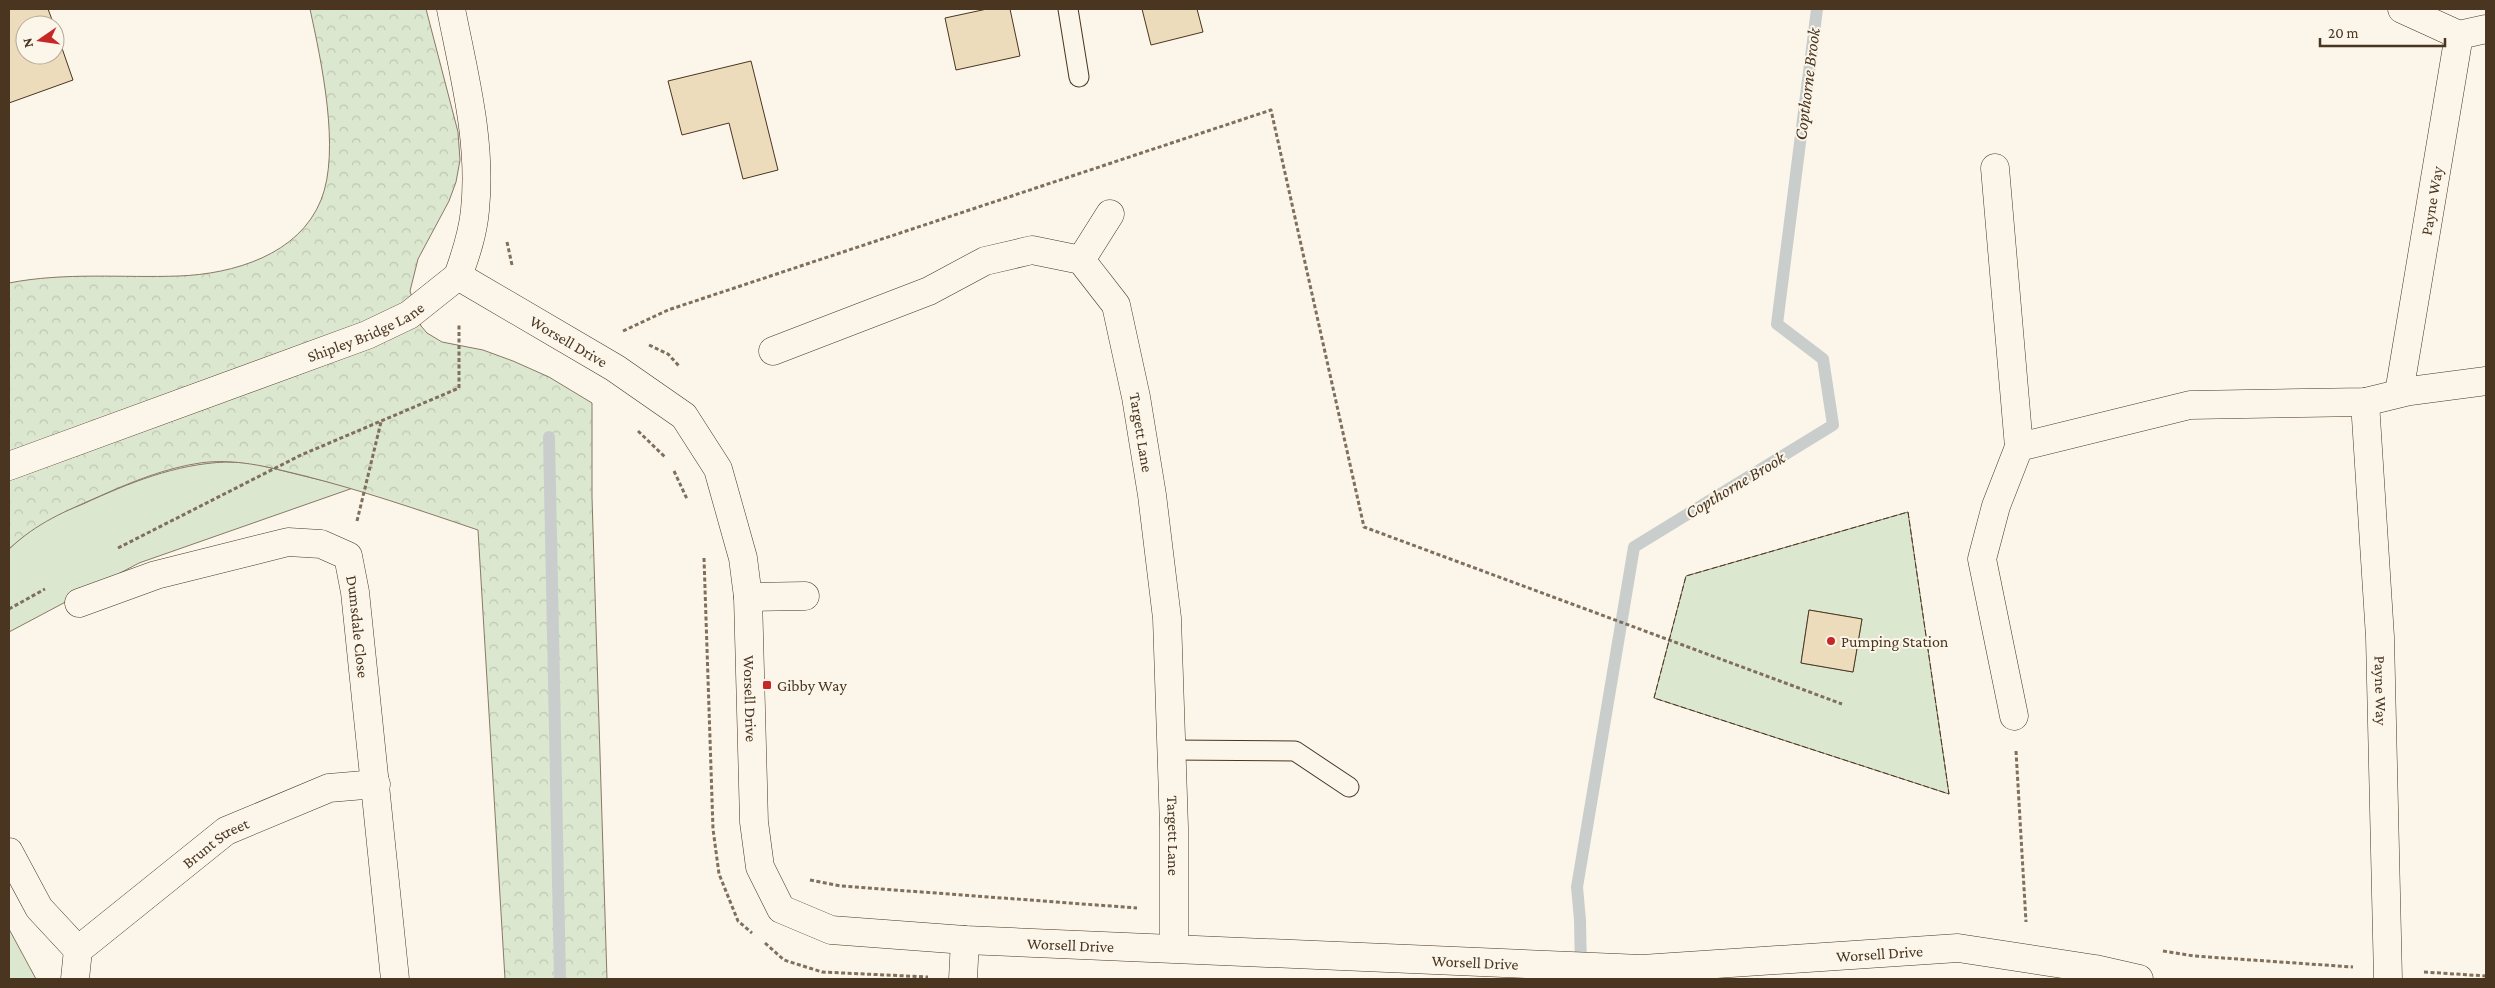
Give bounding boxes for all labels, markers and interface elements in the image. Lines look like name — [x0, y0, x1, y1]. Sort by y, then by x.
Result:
north arrow — [15, 15, 65, 65]
scale bar — [2320, 15, 2445, 47]
text: 20 m — [2328, 25, 2359, 41]
water label: Copthorne Brook — [1790, 26, 1824, 141]
text: N — [18, 36, 36, 49]
street label: Payne Way — [2418, 164, 2447, 237]
street label: Shipley Bridge Lane — [305, 299, 427, 365]
street label: Worsell Drive — [527, 312, 610, 371]
street label: Targett Lane — [1126, 391, 1156, 473]
water label: Copthorne Brook — [1681, 447, 1790, 523]
street label: Dumsdale Close — [343, 574, 372, 679]
place label: Pumping Station — [1841, 633, 1949, 651]
marker: Pumping Station — [1825, 635, 1837, 647]
street label: Worsell Drive — [741, 655, 760, 742]
street label: Payne Way — [2371, 655, 2390, 726]
place label: Gibby Way — [777, 677, 847, 695]
marker: Gibby Way — [761, 679, 773, 691]
street label: Targett Lane — [1164, 795, 1182, 876]
street label: Brunt Street — [179, 814, 252, 872]
street label: Worsell Drive — [1027, 935, 1114, 955]
street label: Worsell Drive — [1835, 942, 1923, 965]
street label: Worsell Drive — [1431, 952, 1519, 973]

